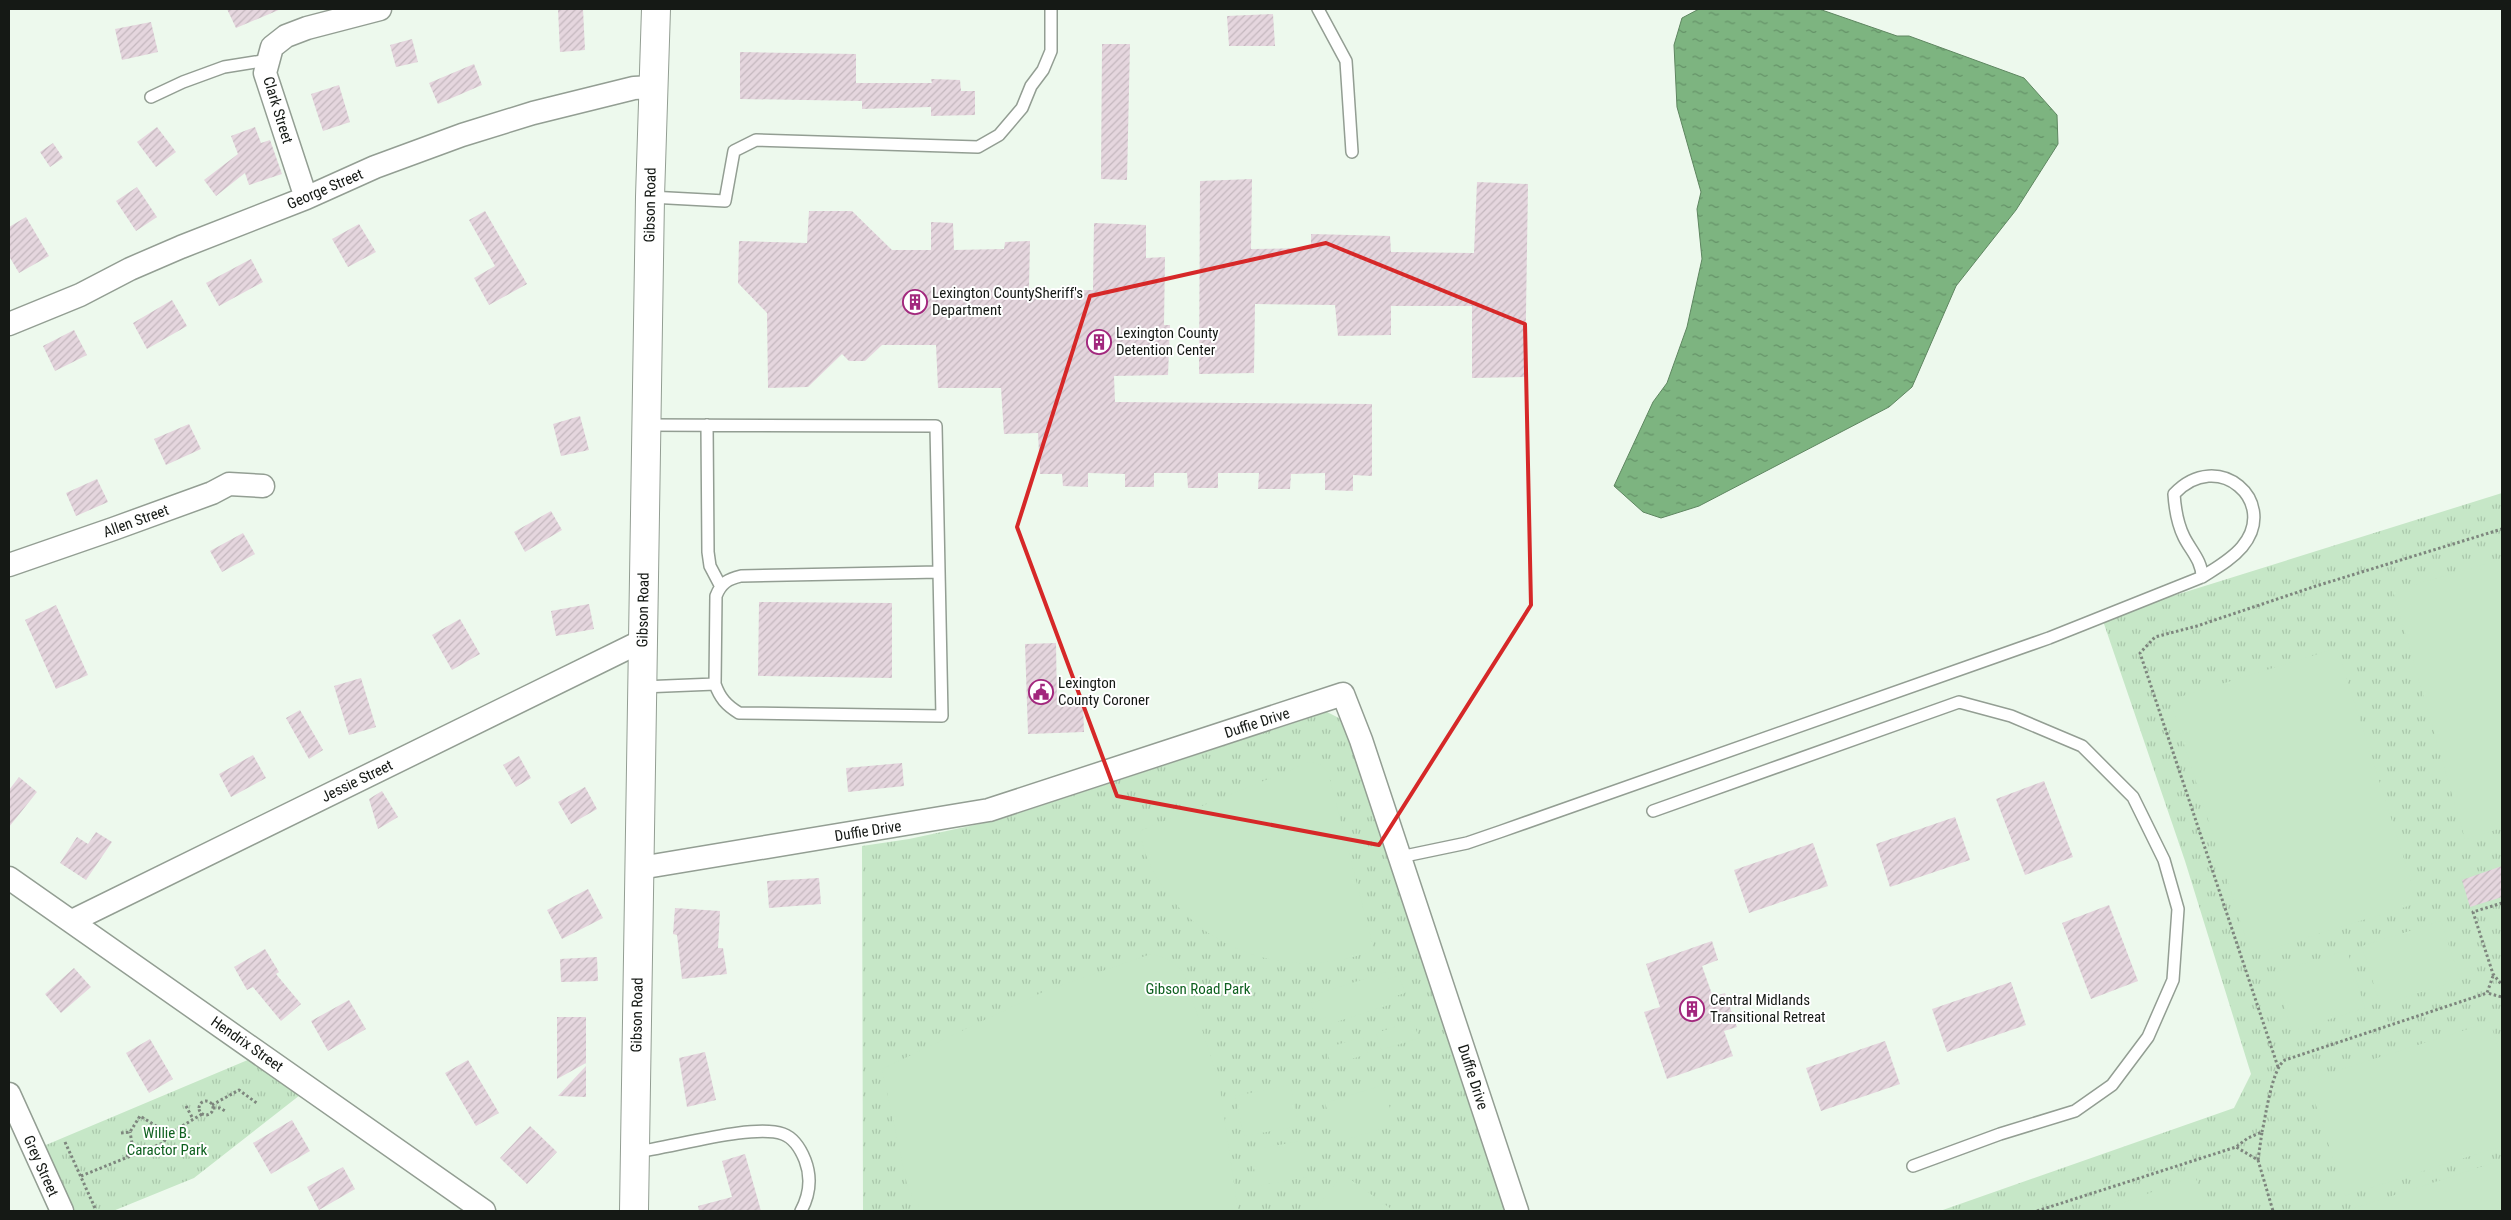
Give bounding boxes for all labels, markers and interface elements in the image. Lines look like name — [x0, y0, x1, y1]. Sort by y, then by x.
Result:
street label: Clark Street — [259, 74, 297, 146]
street label: George Street — [284, 165, 366, 213]
street label: Gibson Road — [640, 167, 660, 243]
place label: Lexington CountySheriff's Department — [932, 284, 1083, 319]
building icon: Lexington CountySheriff's Department — [902, 289, 928, 315]
place label: Lexington County Detention Center — [1116, 324, 1219, 359]
building icon: Lexington County Detention Center — [1086, 329, 1112, 355]
street label: Allen Street — [101, 501, 171, 541]
street label: Gibson Road — [633, 572, 653, 648]
place label: Lexington County Coroner — [1058, 674, 1150, 709]
public building icon: Lexington County Coroner — [1028, 679, 1054, 705]
street label: Duffie Drive — [1222, 704, 1292, 742]
street label: Jessie Street — [318, 756, 396, 806]
street label: Duffie Drive — [833, 817, 903, 845]
street label: Gibson Road — [627, 977, 647, 1053]
park label: Gibson Road Park — [1145, 980, 1251, 998]
place label: Central Midlands Transitional Retreat — [1710, 991, 1826, 1026]
building icon: Central Midlands Transitional Retreat — [1679, 996, 1705, 1022]
street label: Hendrix Street — [207, 1012, 287, 1076]
street label: Duffie Drive — [1454, 1042, 1492, 1112]
park label: Willie B. Caractor Park — [127, 1124, 208, 1159]
street label: Grey Street — [20, 1133, 62, 1199]

